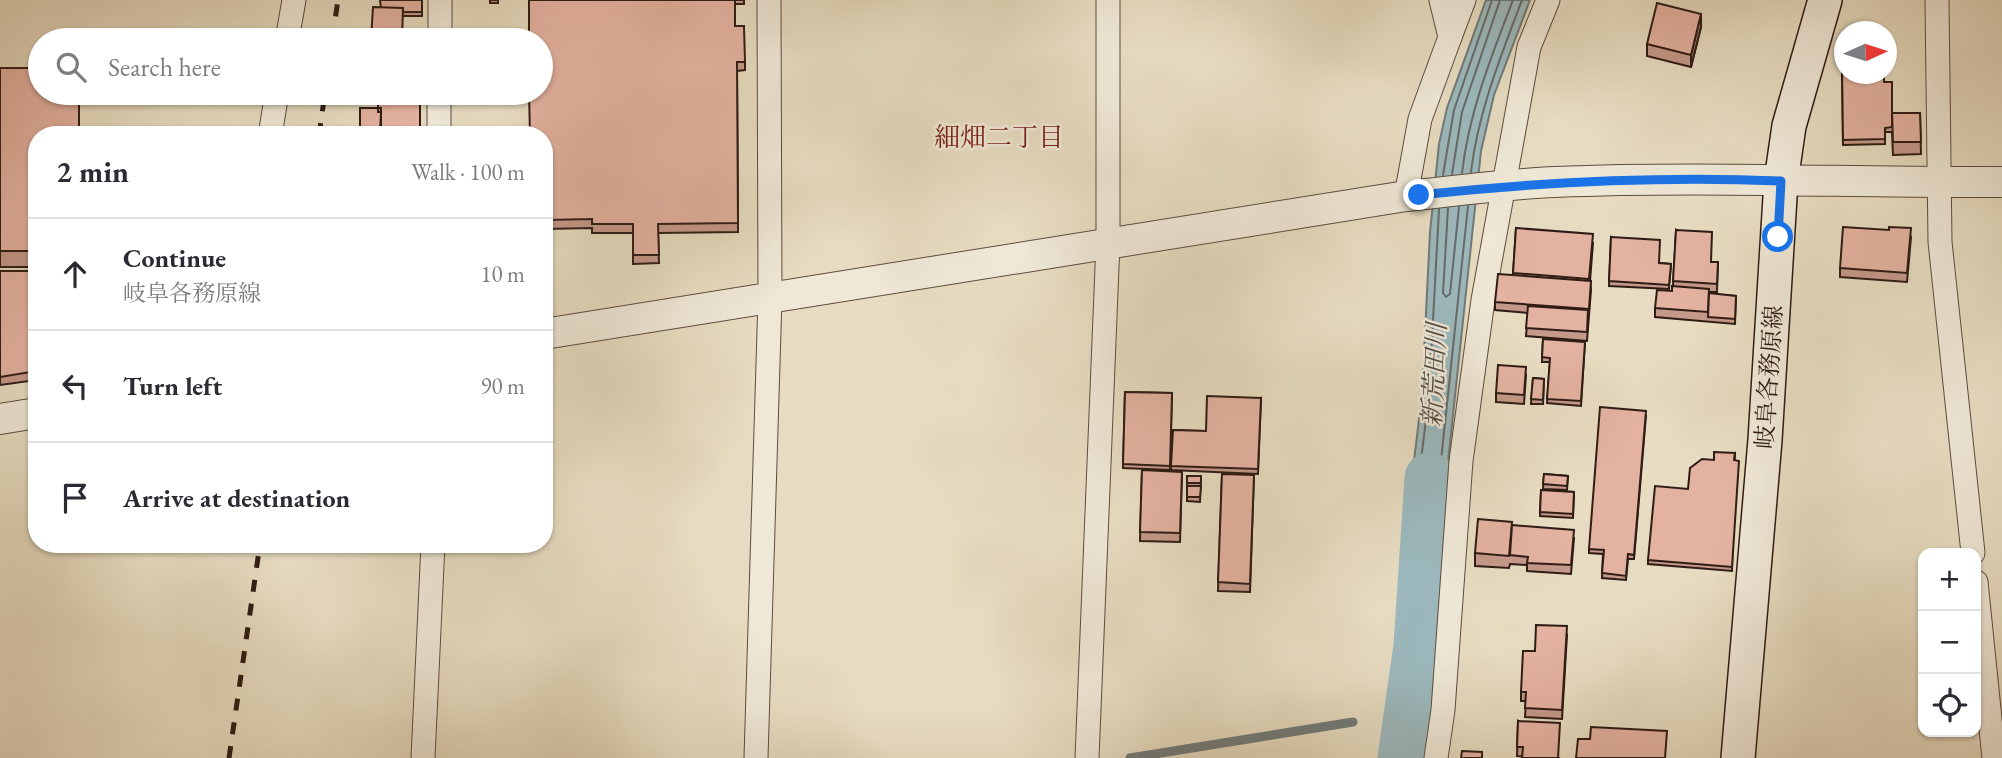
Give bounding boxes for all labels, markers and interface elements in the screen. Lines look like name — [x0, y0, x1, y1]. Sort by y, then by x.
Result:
north arrow — [1834, 21, 1897, 84]
search box — [28, 28, 553, 105]
icon: search — [52, 48, 90, 86]
text: Search here — [108, 50, 221, 84]
district label: 細畑二丁目 — [934, 120, 1064, 154]
text: 2 min — [56, 152, 129, 191]
text: Walk · 100 m — [411, 157, 525, 187]
route end — [1403, 179, 1434, 210]
route start — [1762, 221, 1793, 252]
text: Continue — [123, 241, 226, 275]
icon: ahead — [56, 255, 94, 293]
text: 10 m — [480, 259, 525, 289]
text: 岐阜各務原線 — [123, 278, 261, 308]
street label: 岐阜各務原線 — [1748, 304, 1789, 450]
water label: 新荒田川 — [1414, 319, 1454, 428]
icon: left — [56, 367, 94, 405]
text: Turn left — [123, 369, 222, 403]
text: 90 m — [480, 371, 525, 401]
icon: arrive — [56, 479, 94, 517]
text: Arrive at destination — [123, 481, 350, 515]
map controls — [1918, 548, 1981, 737]
button: + — [1918, 548, 1981, 611]
button: − — [1918, 611, 1981, 674]
button: locate — [1918, 674, 1981, 737]

